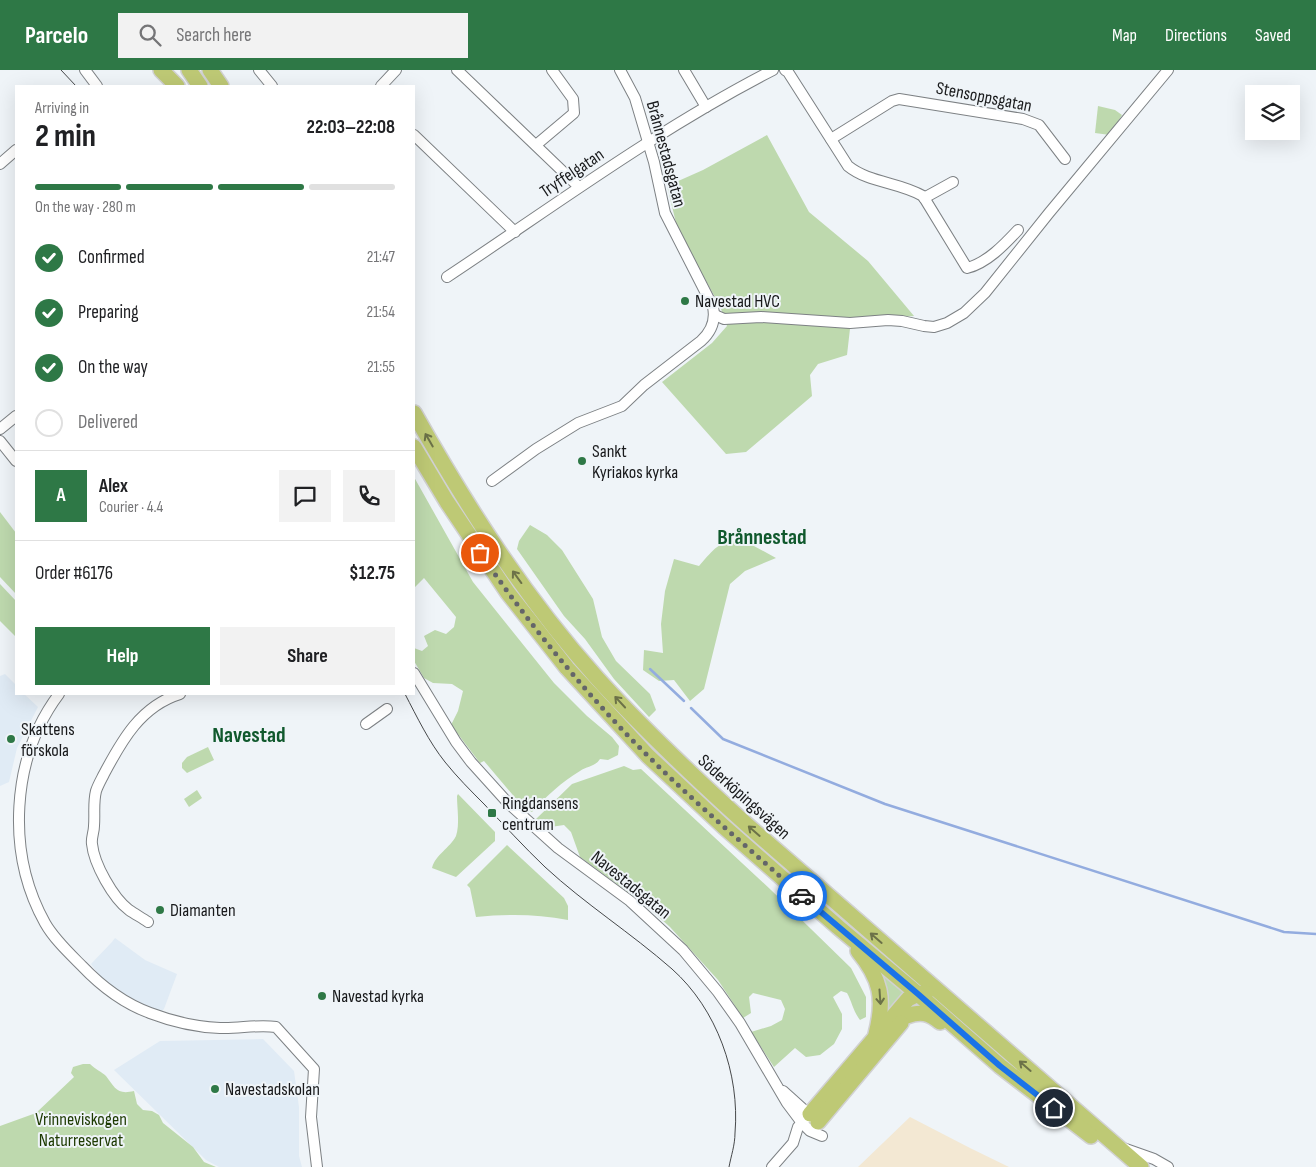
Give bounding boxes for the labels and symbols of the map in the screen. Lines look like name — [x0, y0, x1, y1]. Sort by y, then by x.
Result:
street label: Stensoppsgatan — [934, 77, 1034, 117]
street label: Brånnestadsgatan — [642, 99, 690, 209]
street label: Tryffelgatan — [536, 144, 608, 202]
place label: Navestad HVC — [695, 291, 780, 312]
marker: Navestad HVC — [679, 295, 691, 307]
one-way arrow — [424, 433, 434, 448]
place label: Sankt Kyriakos kyrka — [592, 441, 678, 483]
marker: Sankt Kyriakos kyrka — [576, 455, 588, 467]
district label: Brånnestad — [717, 524, 807, 551]
pin — [459, 532, 501, 574]
one-way arrow — [511, 571, 522, 584]
one-way arrow — [614, 696, 626, 709]
place label: Skattens förskola — [21, 719, 75, 761]
district label: Navestad — [212, 722, 286, 749]
marker: Skattens förskola — [5, 733, 17, 745]
street label: Söderköpingsvägen — [694, 750, 794, 844]
place label: Ringdansens centrum — [502, 793, 578, 835]
marker: Ringdansens centrum — [486, 807, 498, 819]
one-way arrow — [747, 826, 760, 837]
street label: Navestadsgatan — [587, 846, 675, 924]
courier — [777, 871, 827, 921]
place label: Diamanten — [170, 900, 236, 921]
marker: Diamanten — [154, 904, 166, 916]
one-way arrow — [870, 933, 883, 944]
place label: Navestad kyrka — [332, 986, 424, 1007]
one-way arrow — [876, 989, 885, 1005]
marker: Navestad kyrka — [316, 990, 328, 1002]
one-way arrow — [1019, 1061, 1032, 1072]
place label: Navestadskolan — [225, 1079, 320, 1100]
marker: Navestadskolan — [209, 1083, 221, 1095]
pin — [1033, 1087, 1075, 1129]
park label: Vrinneviskogen Naturreservat — [35, 1109, 127, 1151]

